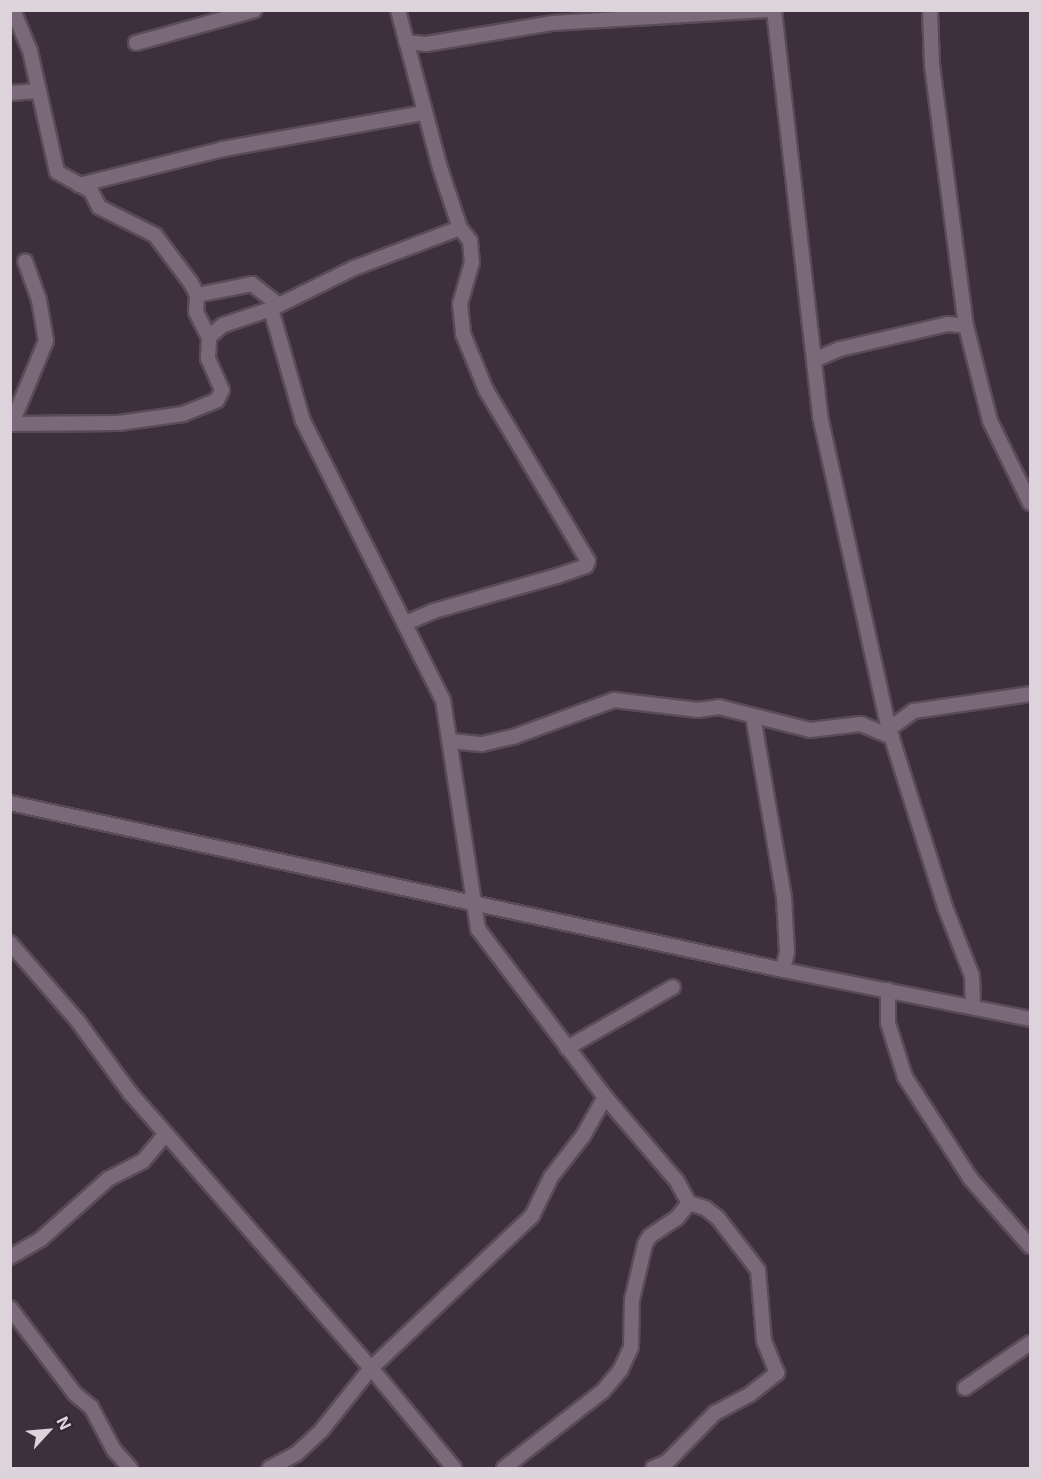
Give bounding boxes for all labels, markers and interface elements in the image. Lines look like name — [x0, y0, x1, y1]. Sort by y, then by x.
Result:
north arrow — [18, 1401, 78, 1461]
text: N — [53, 1413, 76, 1433]

